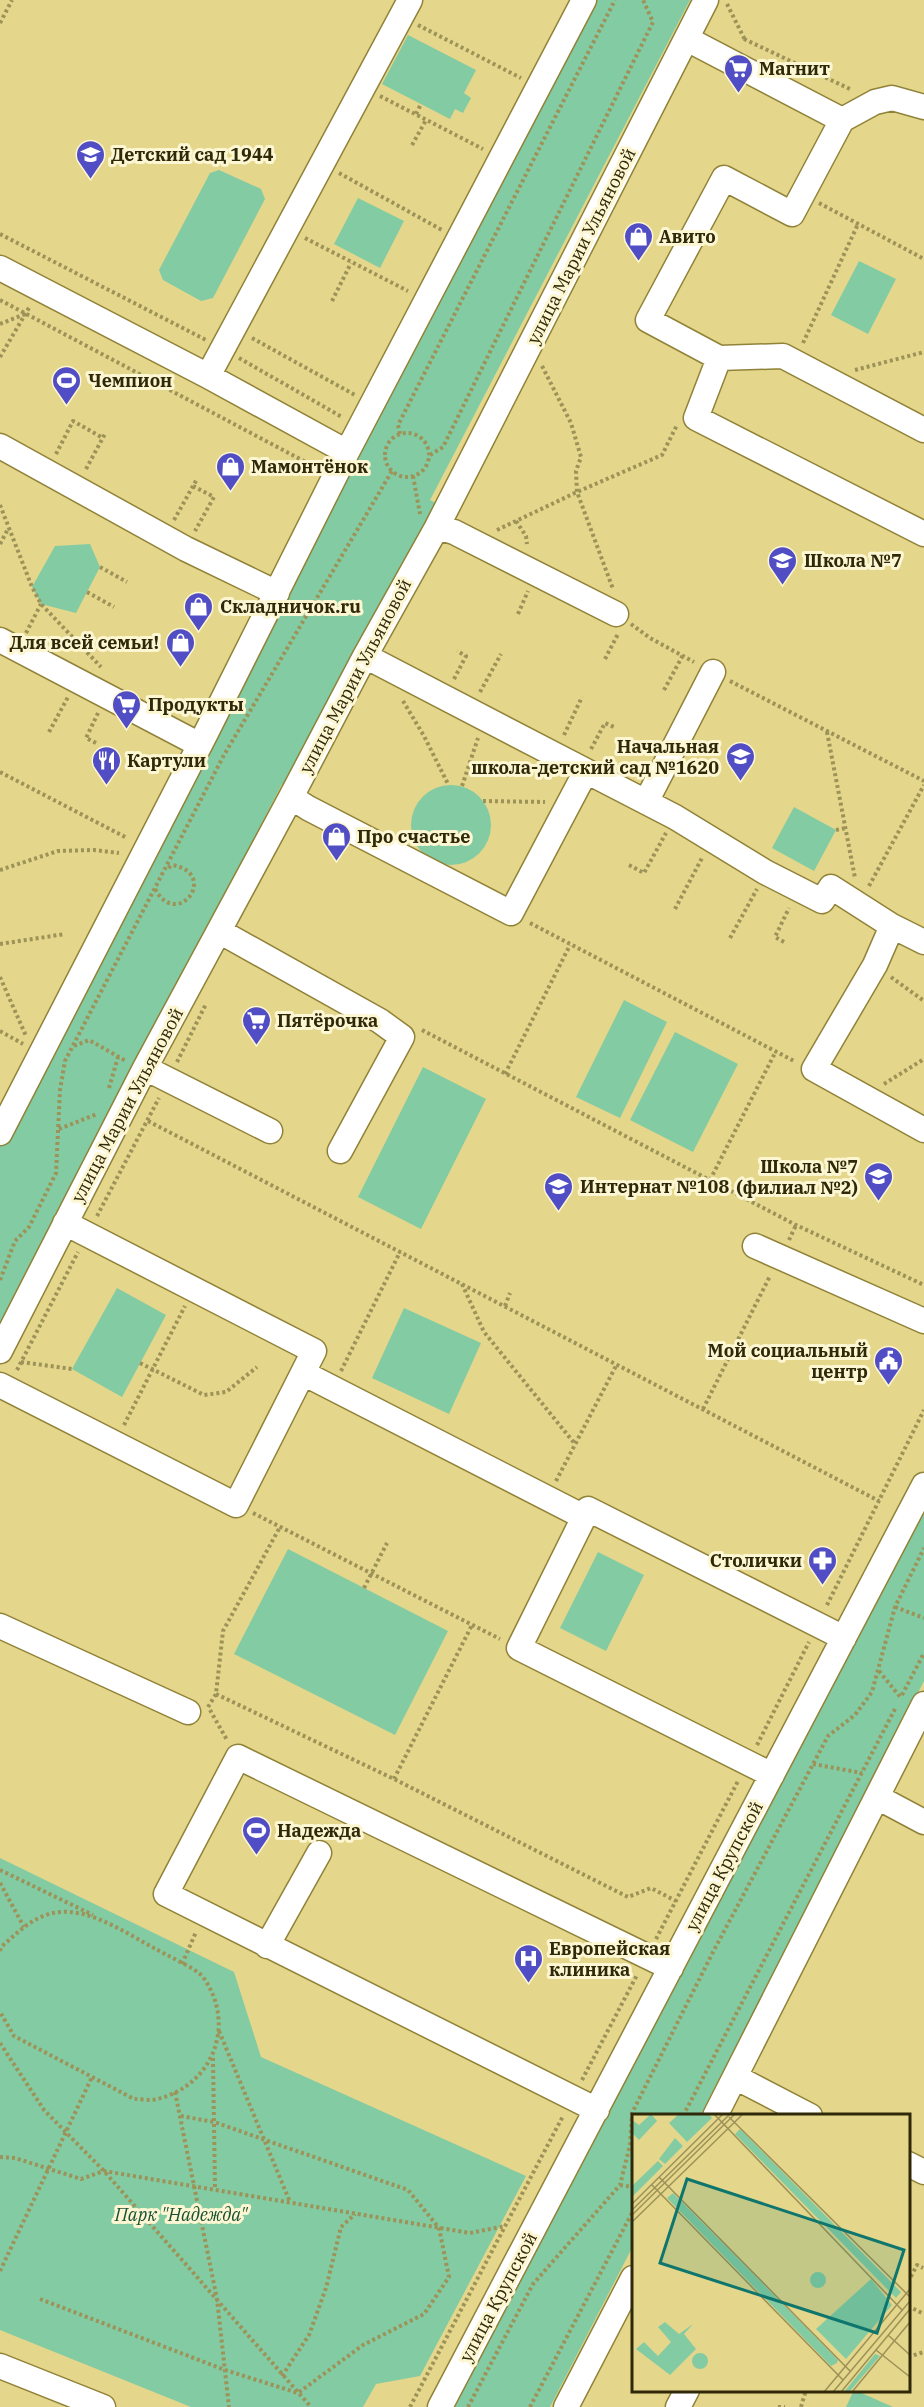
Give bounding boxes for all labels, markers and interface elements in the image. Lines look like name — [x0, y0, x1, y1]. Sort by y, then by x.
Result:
supermarket icon: Магнит — [722, 52, 754, 94]
place label: Магнит — [759, 57, 830, 80]
school or university icon: Детский сад 1944 — [74, 138, 106, 180]
place label: Детский сад 1944 — [111, 143, 274, 166]
street label: улица Марии Ульяновой — [521, 144, 641, 348]
shop icon: Авито — [622, 220, 654, 262]
place label: Авито — [659, 225, 716, 248]
sports icon: Чемпион — [51, 364, 83, 406]
place label: Чемпион — [88, 369, 172, 392]
shop icon: Мамонтёнок — [214, 450, 246, 492]
place label: Мамонтёнок — [251, 455, 368, 478]
school or university icon: Школа №7 — [767, 544, 799, 586]
place label: Школа №7 — [804, 549, 902, 572]
street label: улица Марии Ульяновой — [294, 575, 416, 777]
shop icon: Складничок.ru — [183, 590, 215, 632]
place label: Складничок.ru — [220, 595, 361, 618]
shop icon: Для всей семьи! — [164, 626, 196, 668]
place label: Для всей семьи! — [10, 631, 159, 654]
supermarket icon: Продукты — [111, 688, 143, 730]
place label: Продукты — [148, 693, 244, 716]
place label: Начальная школа-детский сад №1620 — [471, 735, 719, 779]
school or university icon: Начальная школа-детский сад №1620 — [724, 740, 756, 782]
restaurant icon: Картули — [90, 744, 122, 786]
place label: Картули — [127, 749, 206, 772]
shop icon: Про счастье — [320, 820, 352, 862]
place label: Про счастье — [357, 825, 471, 848]
street label: улица Марии Ульяновой — [66, 1004, 188, 1206]
supermarket icon: Пятёрочка — [240, 1004, 272, 1046]
place label: Пятёрочка — [277, 1009, 378, 1032]
place label: Школа №7 (филиал №2) — [736, 1155, 858, 1199]
school or university icon: Школа №7 (филиал №2) — [863, 1160, 895, 1202]
school or university icon: Интернат №108 — [543, 1170, 575, 1212]
place label: Интернат №108 — [580, 1175, 729, 1198]
place label: Мой социальный центр — [708, 1339, 868, 1383]
public building icon: Мой социальный центр — [873, 1344, 905, 1386]
pharmacy icon: Столички — [807, 1544, 839, 1586]
place label: Столички — [710, 1549, 802, 1572]
street label: улица Крупской — [680, 1797, 768, 1935]
sports icon: Надежда — [240, 1814, 272, 1856]
place label: Надежда — [277, 1819, 361, 1842]
place label: Европейская клиника — [549, 1937, 670, 1981]
hospital icon: Европейская клиника — [512, 1942, 544, 1984]
inset map — [632, 2114, 909, 2392]
park label: Парк "Надежда" — [114, 2203, 248, 2226]
street label: улица Крупской — [454, 2228, 542, 2366]

